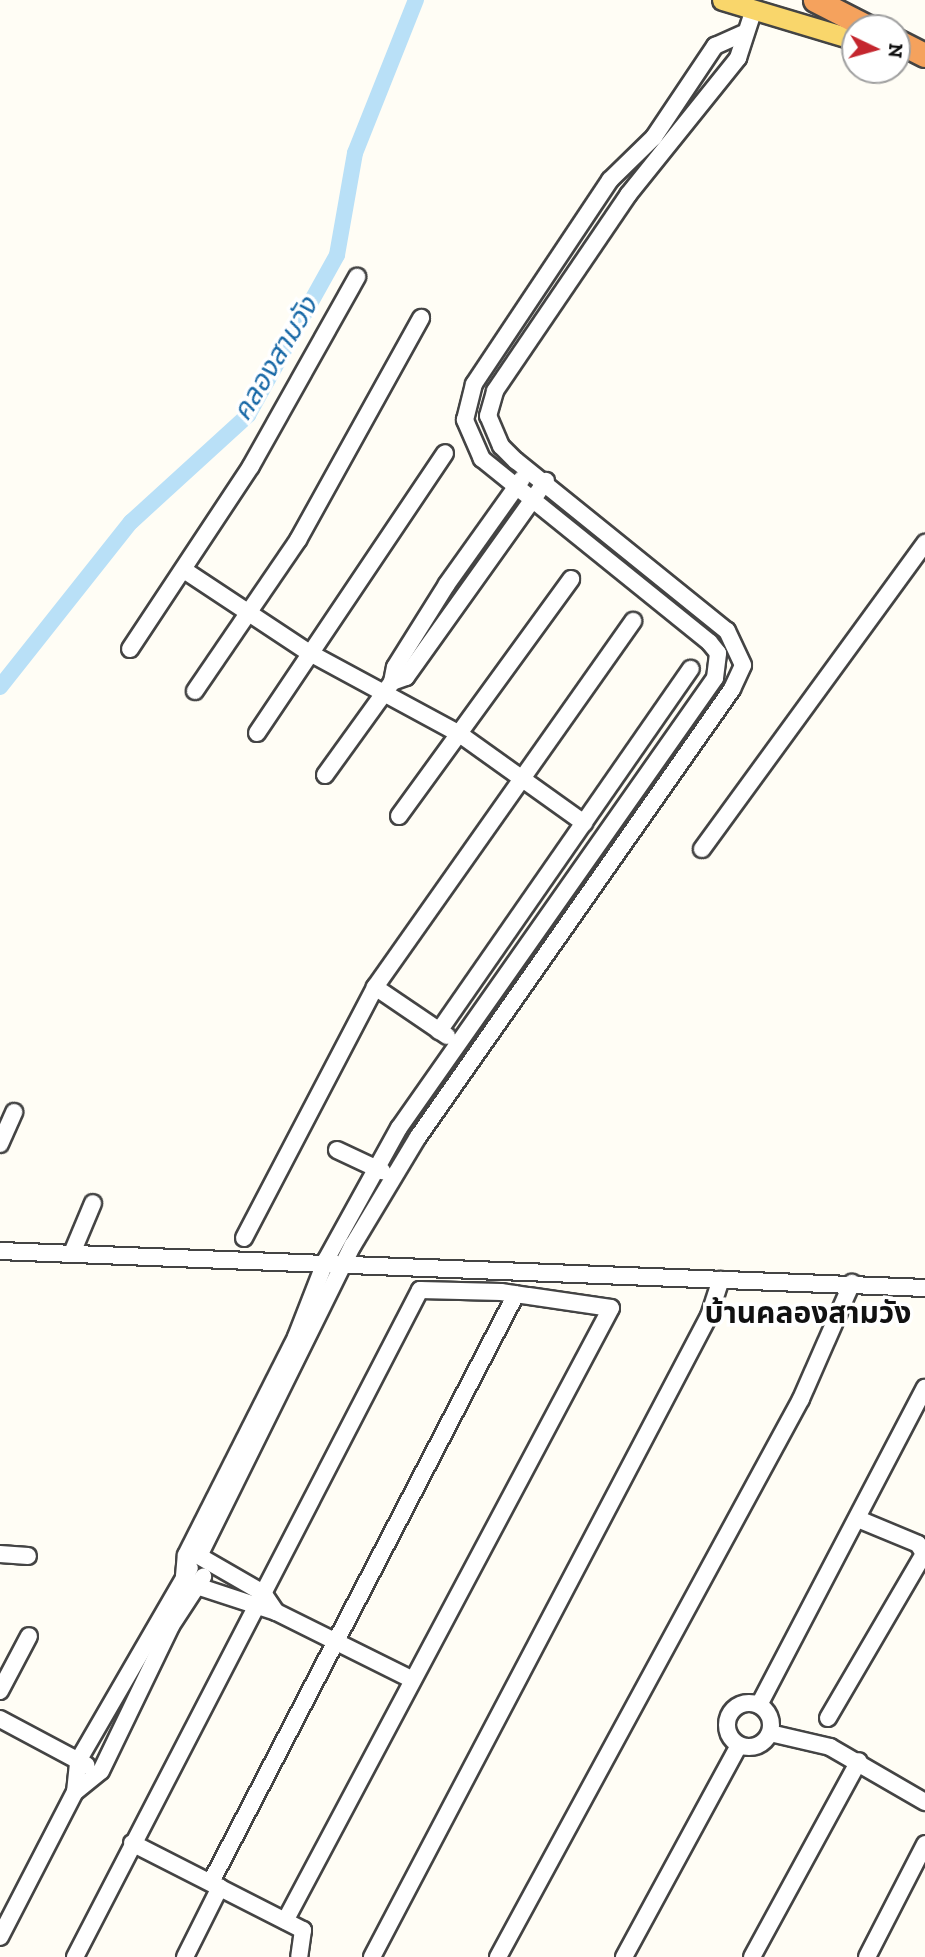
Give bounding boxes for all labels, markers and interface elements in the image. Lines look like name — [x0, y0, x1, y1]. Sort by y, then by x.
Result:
north arrow — [841, 14, 911, 84]
text: N — [883, 42, 908, 59]
water label: คลองสามวัง — [225, 291, 325, 427]
district label: บ้านคลองสามวัง — [705, 1295, 911, 1331]

